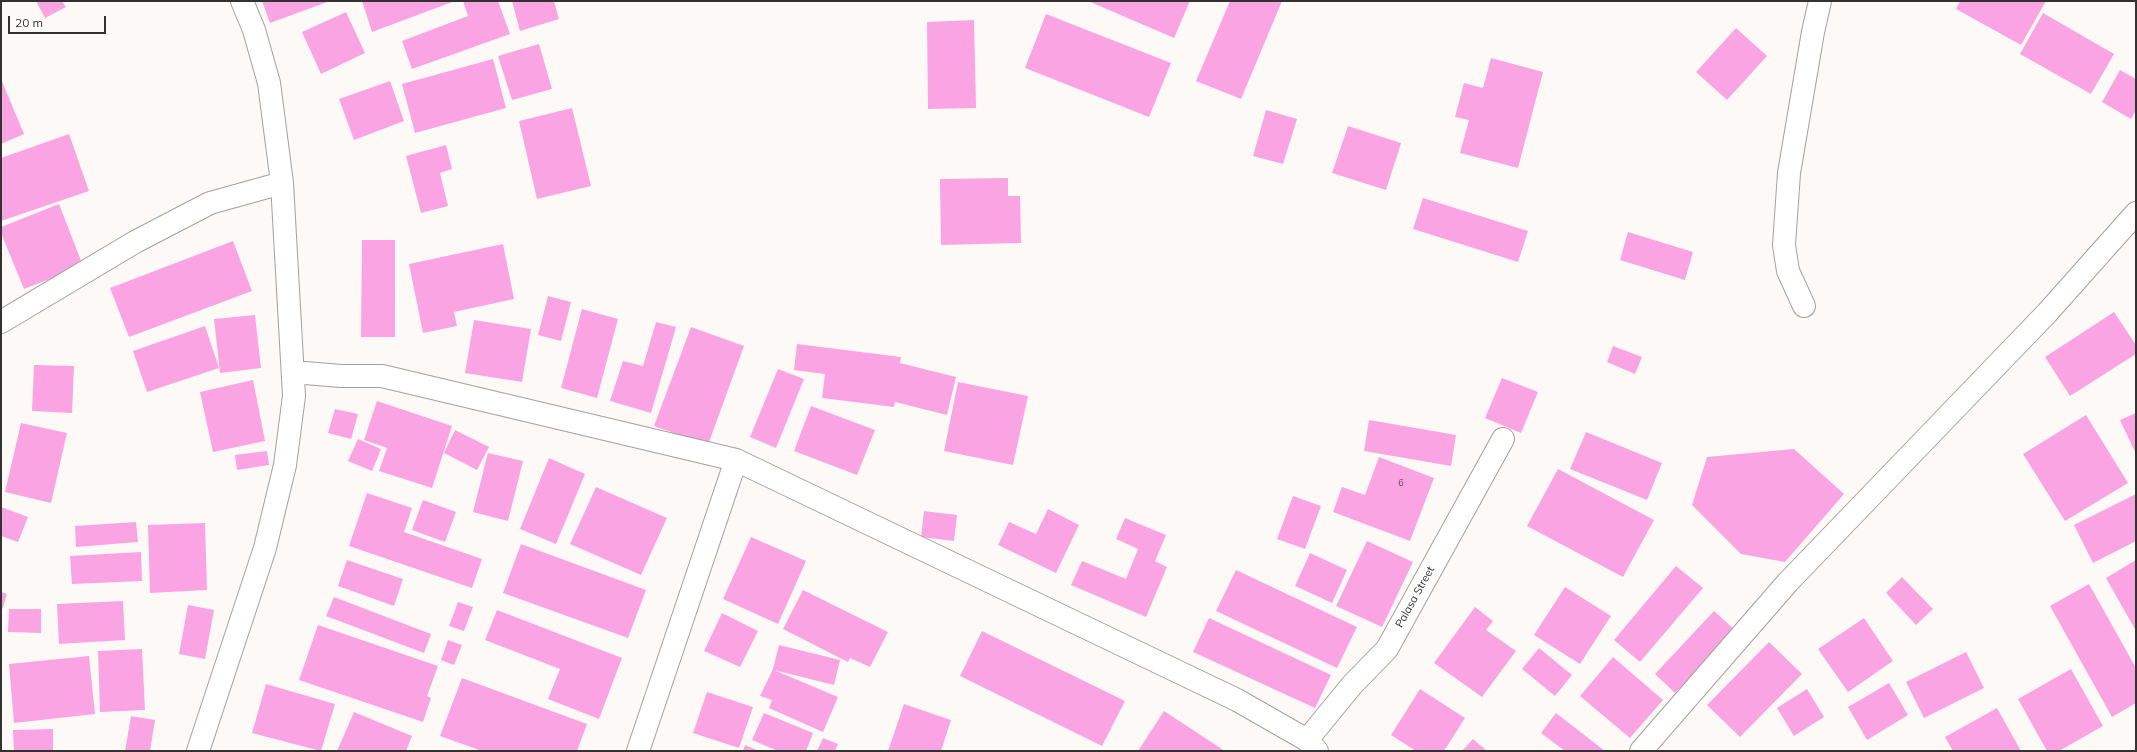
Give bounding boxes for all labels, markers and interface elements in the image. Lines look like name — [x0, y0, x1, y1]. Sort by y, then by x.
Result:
scale bar — [10, 8, 108, 34]
text: 20 m — [15, 15, 43, 30]
house number: 6 — [1398, 478, 1404, 488]
street label: Palasa Street — [1393, 564, 1437, 630]

